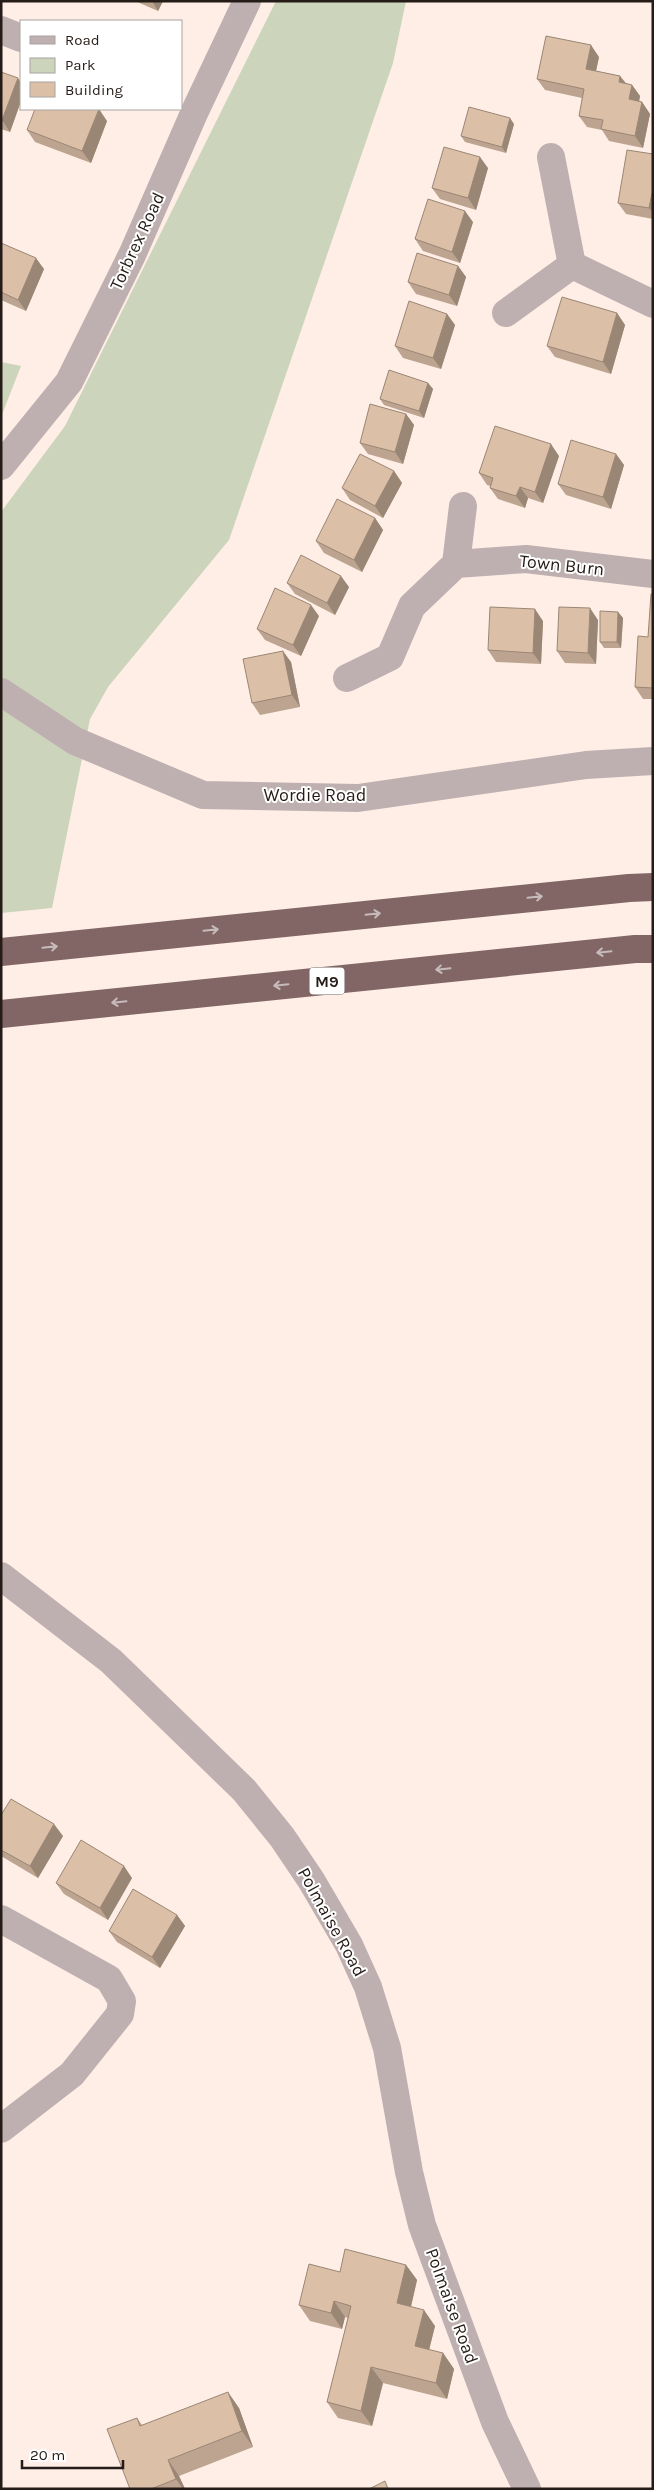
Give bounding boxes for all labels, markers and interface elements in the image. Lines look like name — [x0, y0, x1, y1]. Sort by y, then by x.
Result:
legend — [20, 20, 182, 110]
text: Road — [65, 31, 100, 49]
text: Park — [65, 56, 95, 74]
text: Building — [65, 81, 123, 99]
street label: Torbrex Road — [105, 189, 169, 293]
street label: Town Burn — [519, 550, 605, 580]
street label: Wordie Road — [264, 784, 366, 806]
one-way arrow — [526, 892, 542, 902]
one-way arrow — [365, 909, 381, 919]
one-way arrow — [203, 925, 219, 935]
one-way arrow — [41, 942, 57, 952]
one-way arrow — [596, 947, 612, 957]
one-way arrow — [435, 964, 451, 974]
road number: M9 — [310, 968, 344, 994]
one-way arrow — [273, 980, 289, 990]
one-way arrow — [112, 997, 128, 1007]
street label: Polmaise Road — [293, 1864, 371, 1980]
street label: Polmaise Road — [421, 2245, 483, 2367]
scale bar — [22, 2438, 124, 2470]
text: 20 m — [30, 2446, 65, 2464]

